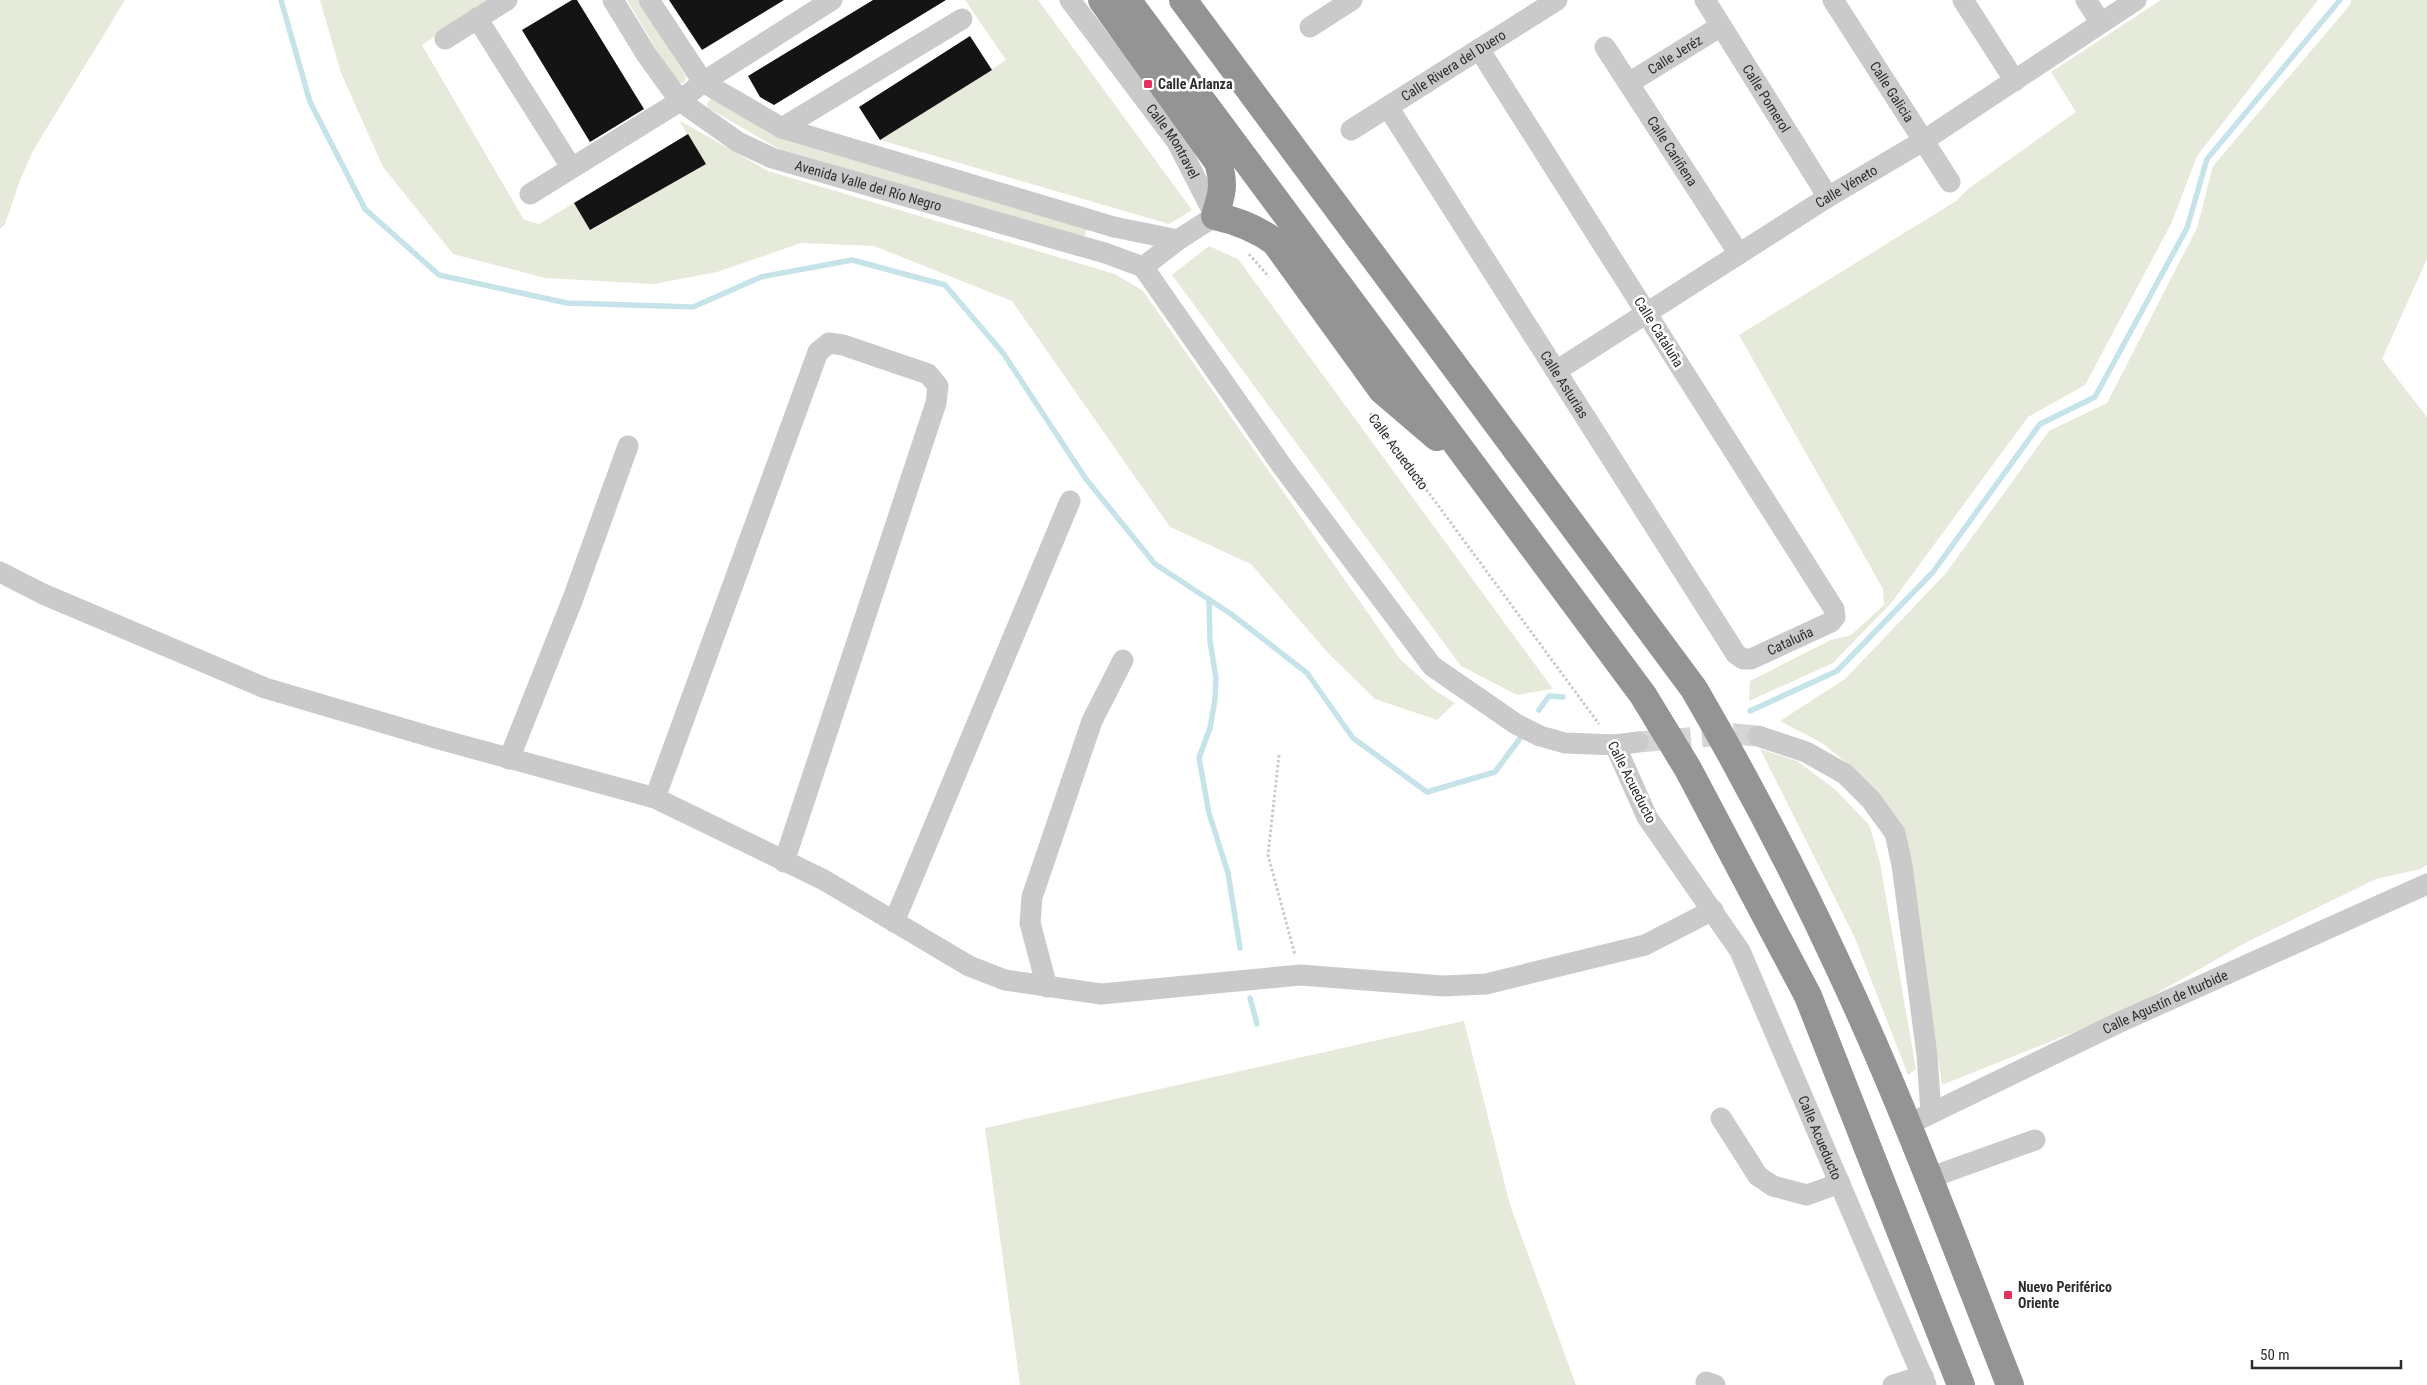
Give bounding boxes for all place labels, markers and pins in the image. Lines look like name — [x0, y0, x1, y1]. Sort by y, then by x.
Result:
place label: Calle Arlanza — [1158, 76, 1233, 92]
marker: Calle Arlanza — [1142, 78, 1154, 90]
place label: Nuevo Periférico Oriente — [2018, 1279, 2112, 1311]
marker: Nuevo Periférico Oriente — [2002, 1289, 2014, 1301]

